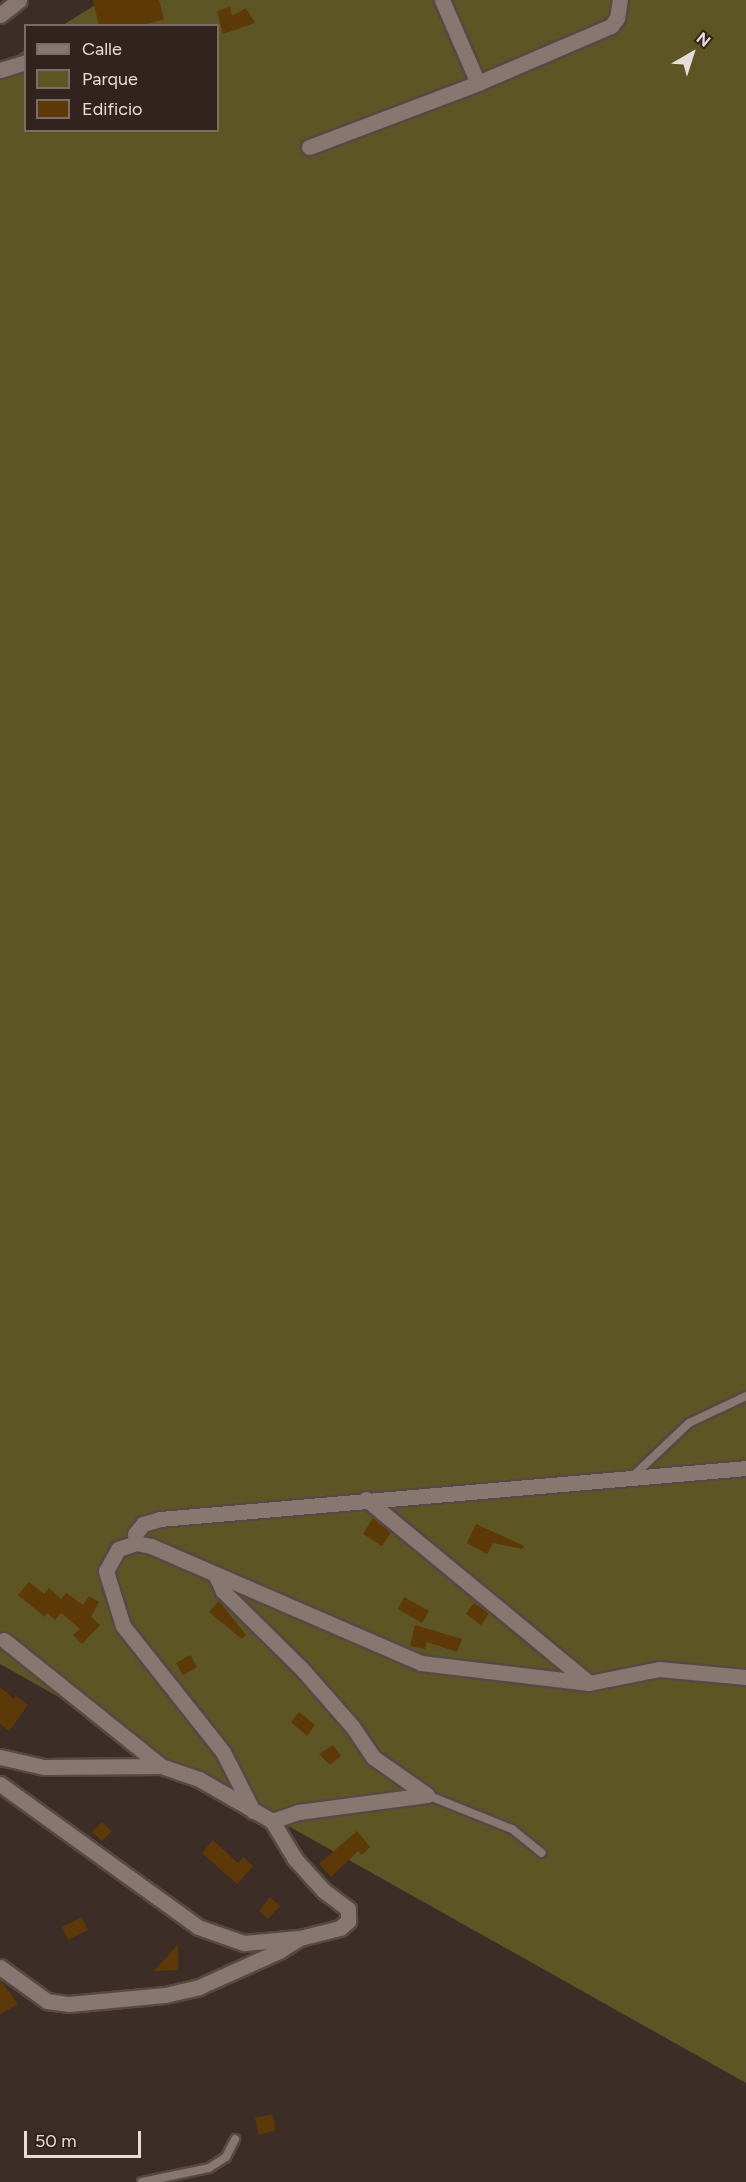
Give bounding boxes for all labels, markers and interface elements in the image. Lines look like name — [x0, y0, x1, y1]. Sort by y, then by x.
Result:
legend — [24, 24, 219, 132]
north arrow — [662, 24, 722, 84]
text: N — [693, 28, 714, 51]
text: Calle — [82, 38, 122, 60]
text: Parque — [82, 68, 138, 90]
text: Edificio — [82, 98, 143, 120]
scale bar — [27, 2119, 144, 2157]
text: 50 m — [35, 2130, 77, 2152]

